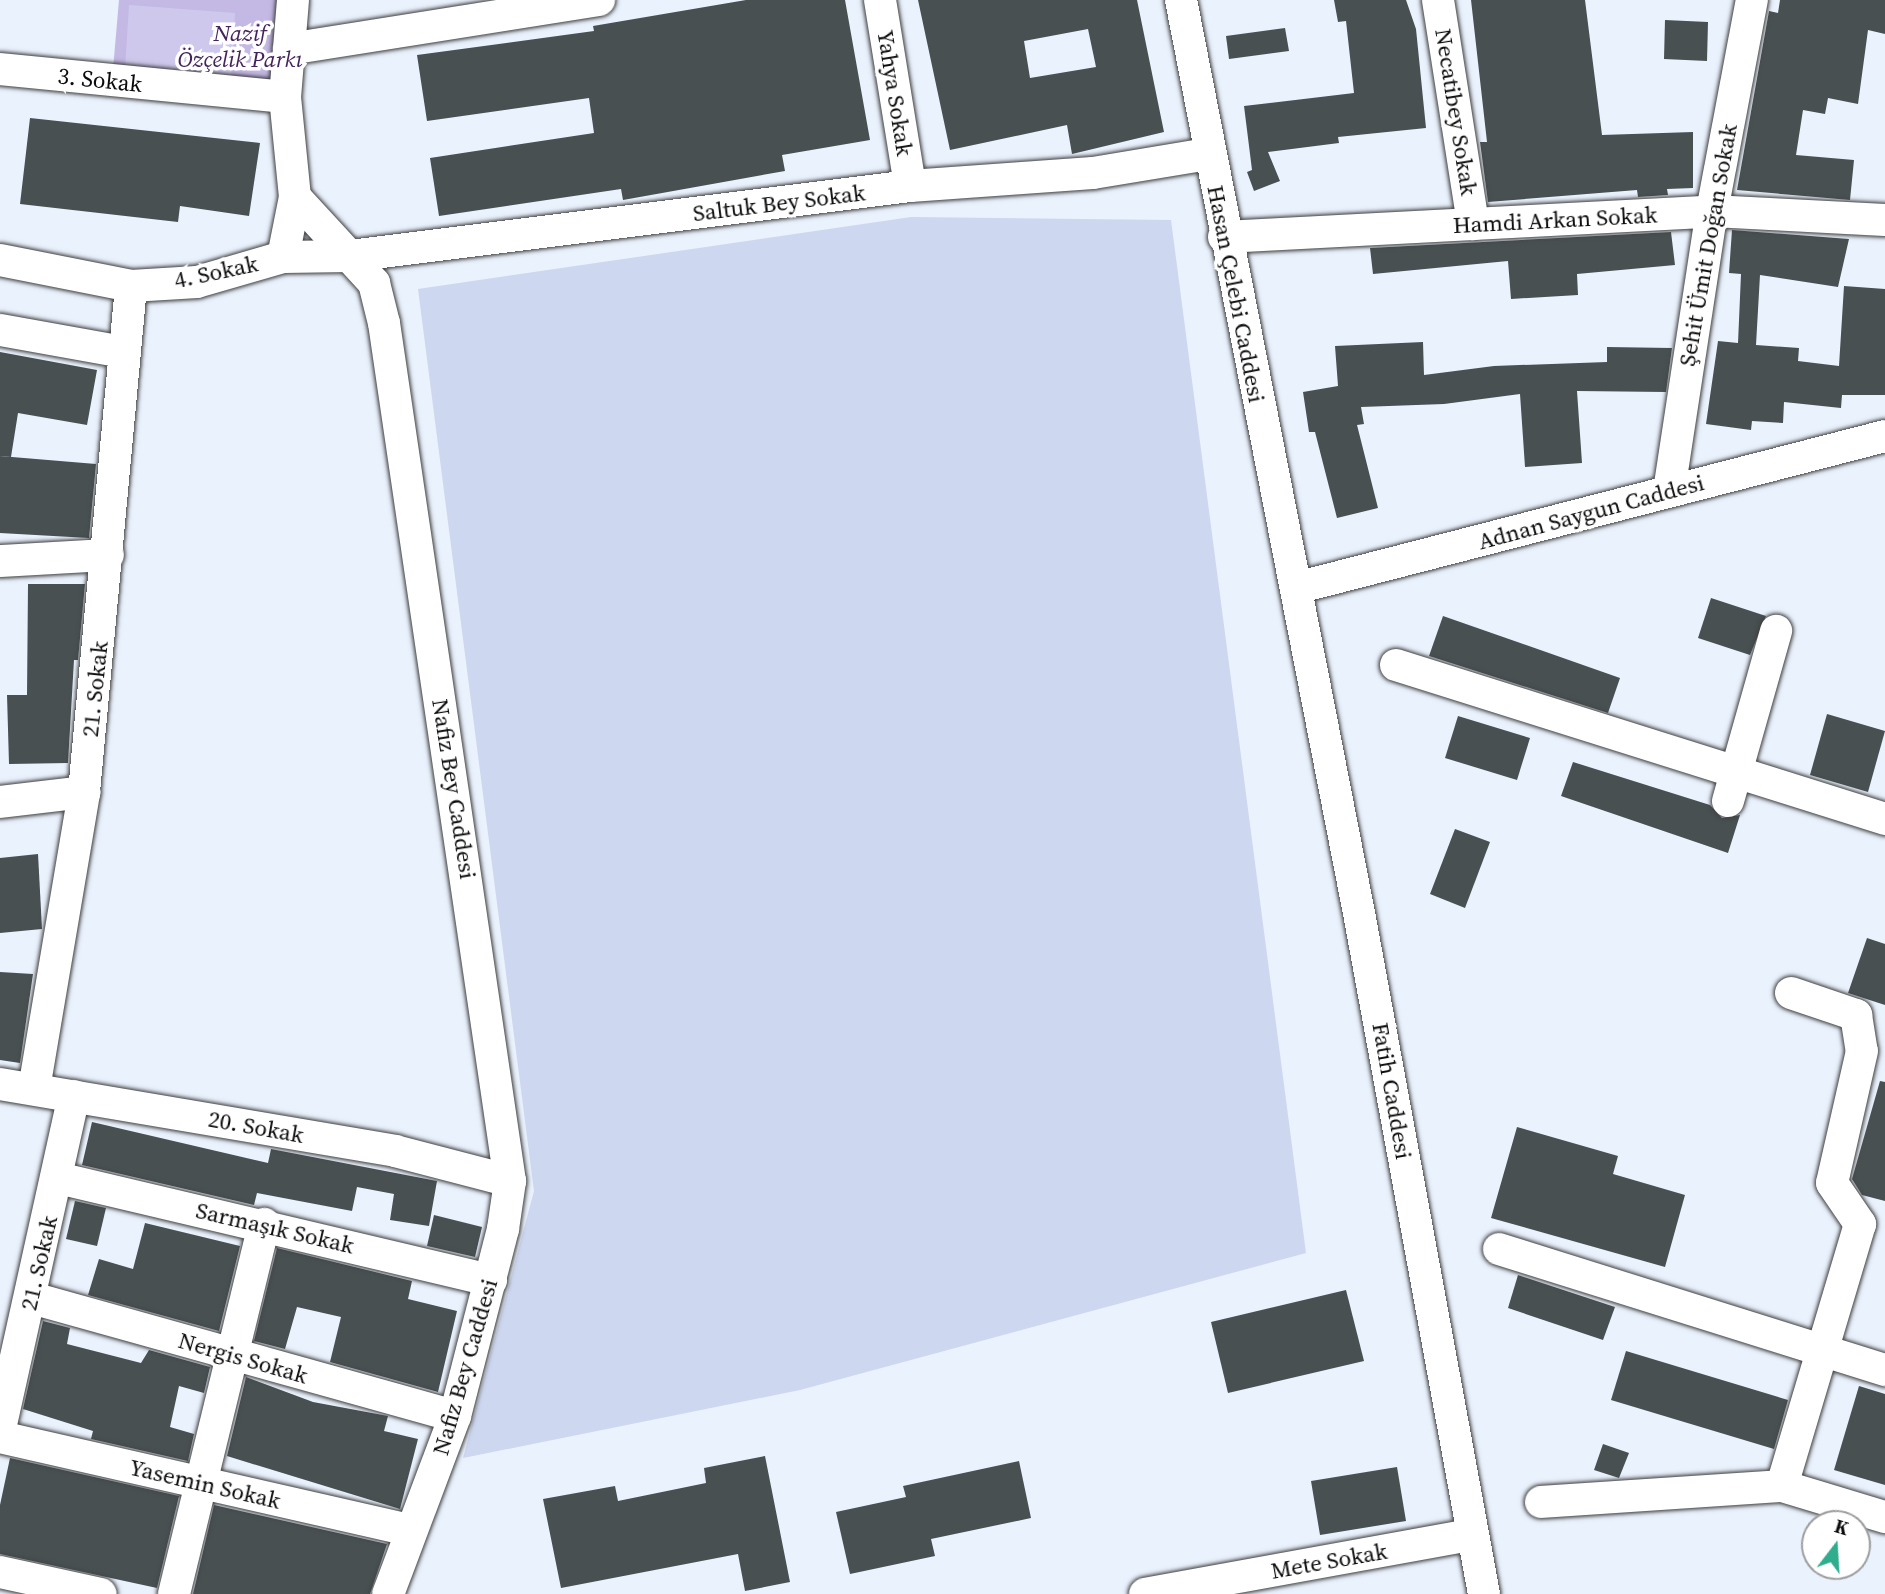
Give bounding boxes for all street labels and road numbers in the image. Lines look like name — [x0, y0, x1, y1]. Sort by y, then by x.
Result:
street label: Necatibey Sokak — [1429, 27, 1483, 197]
street label: Yahya Sokak — [871, 28, 919, 158]
street label: 3. Sokak — [56, 62, 144, 98]
street label: Şehit Ümit Doğan Sokak — [1673, 122, 1743, 368]
street label: Saltuk Bey Sokak — [691, 179, 867, 227]
street label: Hasan Çelebi Caddesi — [1201, 183, 1271, 405]
street label: Hamdi Arkan Sokak — [1452, 201, 1658, 239]
street label: 4. Sokak — [172, 250, 260, 294]
street label: Adnan Saygun Caddesi — [1475, 469, 1707, 555]
street label: 21. Sokak — [76, 640, 114, 738]
street label: Nafiz Bey Caddesi — [426, 697, 482, 881]
street label: Fatih Caddesi — [1366, 1020, 1418, 1162]
street label: 20. Sokak — [206, 1105, 306, 1149]
street label: Sarmaşık Sokak — [193, 1196, 357, 1260]
street label: 21. Sokak — [15, 1213, 63, 1313]
street label: Nafiz Bey Caddesi — [427, 1276, 503, 1458]
street label: Nergis Sokak — [175, 1326, 311, 1390]
street label: Yasemin Sokak — [127, 1453, 283, 1515]
street label: Mete Sokak — [1269, 1537, 1389, 1585]

